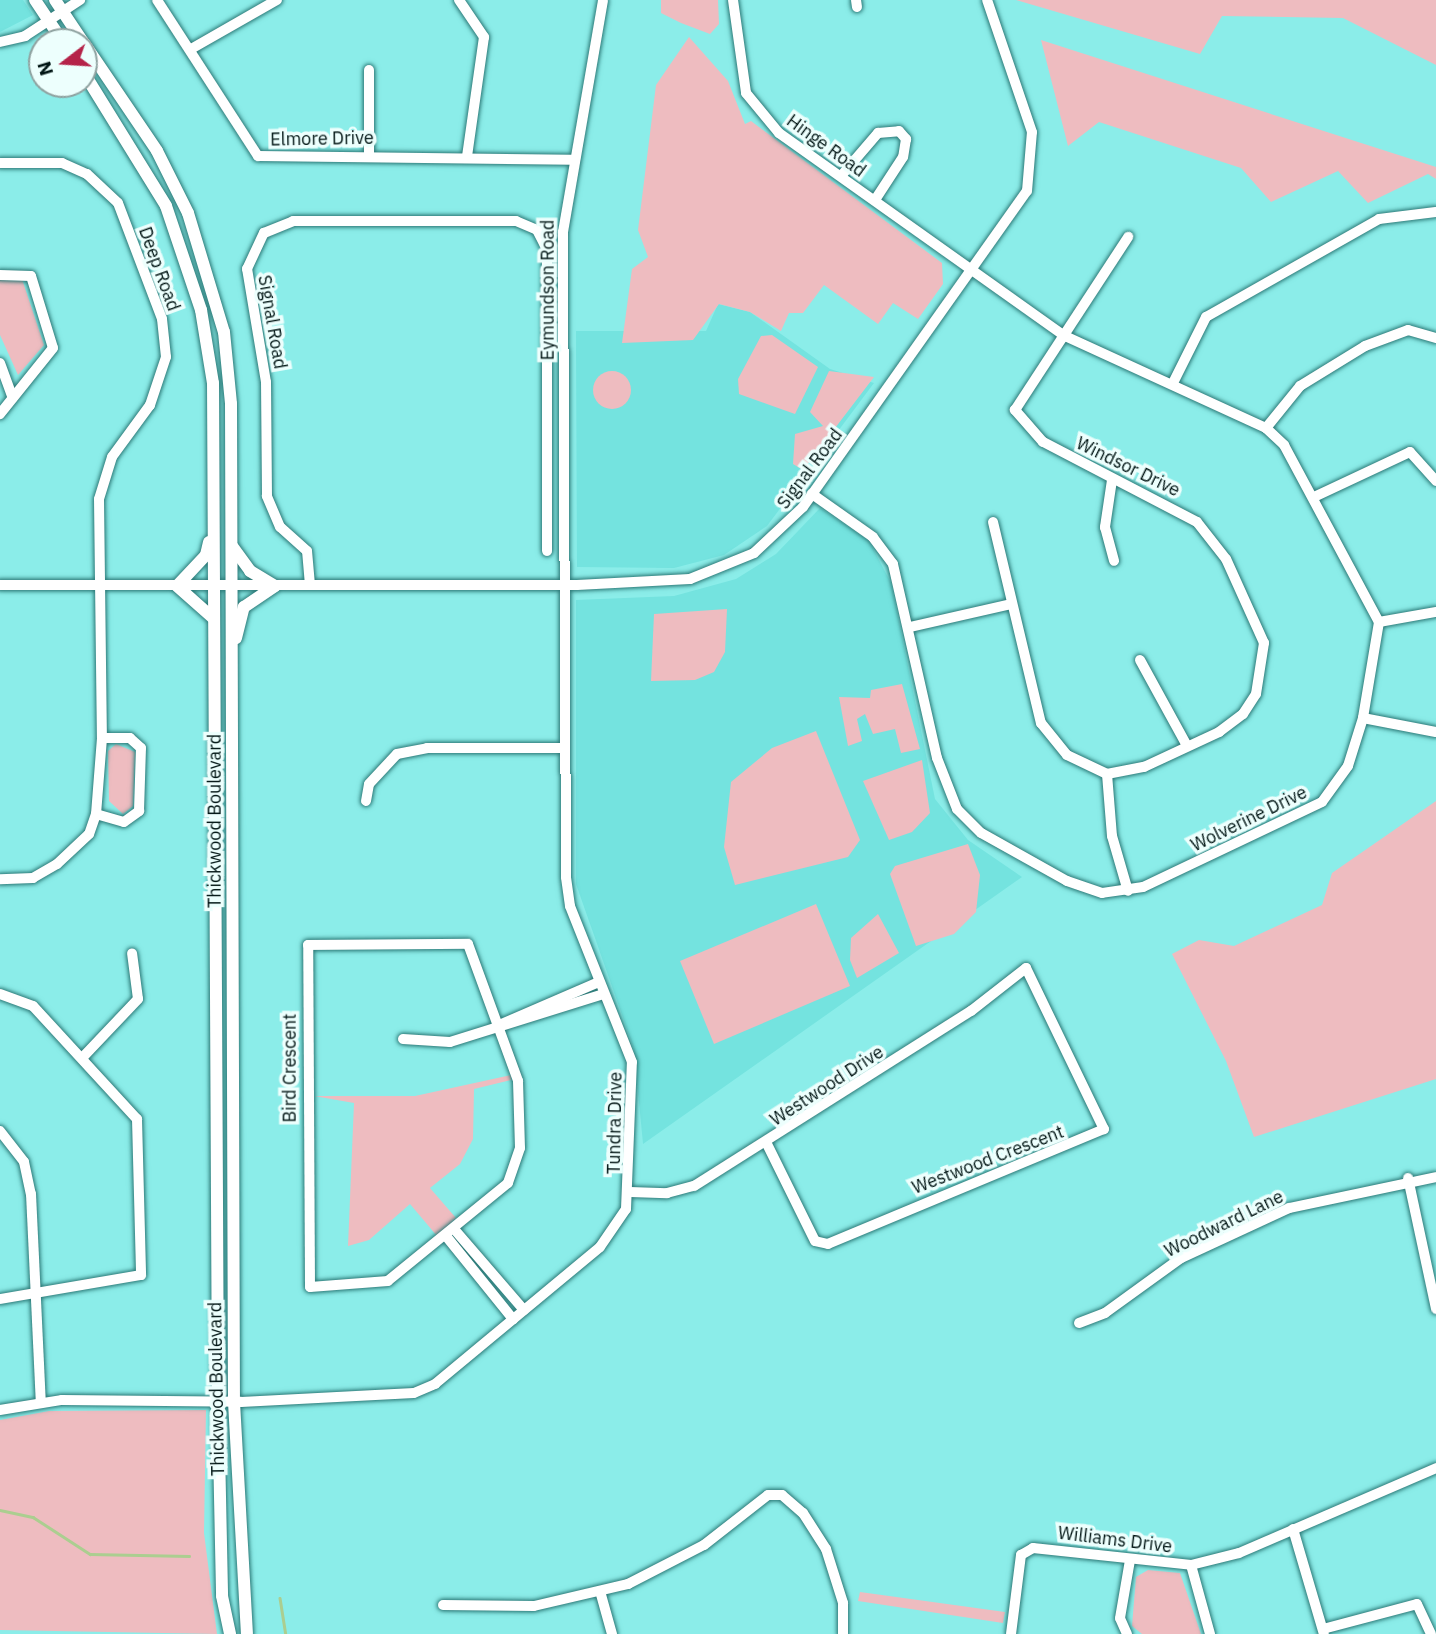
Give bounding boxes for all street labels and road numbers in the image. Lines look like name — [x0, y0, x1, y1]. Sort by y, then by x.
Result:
street label: Hinge Road — [782, 110, 870, 182]
street label: Elmore Drive — [270, 127, 374, 151]
street label: Eymundson Road — [537, 220, 559, 360]
street label: Deep Road — [134, 224, 184, 314]
street label: Signal Road — [253, 273, 291, 371]
street label: Signal Road — [773, 425, 847, 513]
street label: Windsor Drive — [1073, 433, 1183, 501]
street label: Thickwood Boulevard — [204, 734, 226, 908]
street label: Wolverine Drive — [1187, 782, 1311, 856]
street label: Bird Crescent — [279, 1013, 301, 1123]
street label: Westwood Drive — [766, 1041, 888, 1131]
street label: Tundra Drive — [603, 1072, 627, 1174]
street label: Westwood Crescent — [909, 1121, 1067, 1199]
street label: Woodward Lane — [1161, 1186, 1287, 1262]
street label: Thickwood Boulevard — [205, 1302, 229, 1476]
street label: Williams Drive — [1057, 1522, 1173, 1558]

